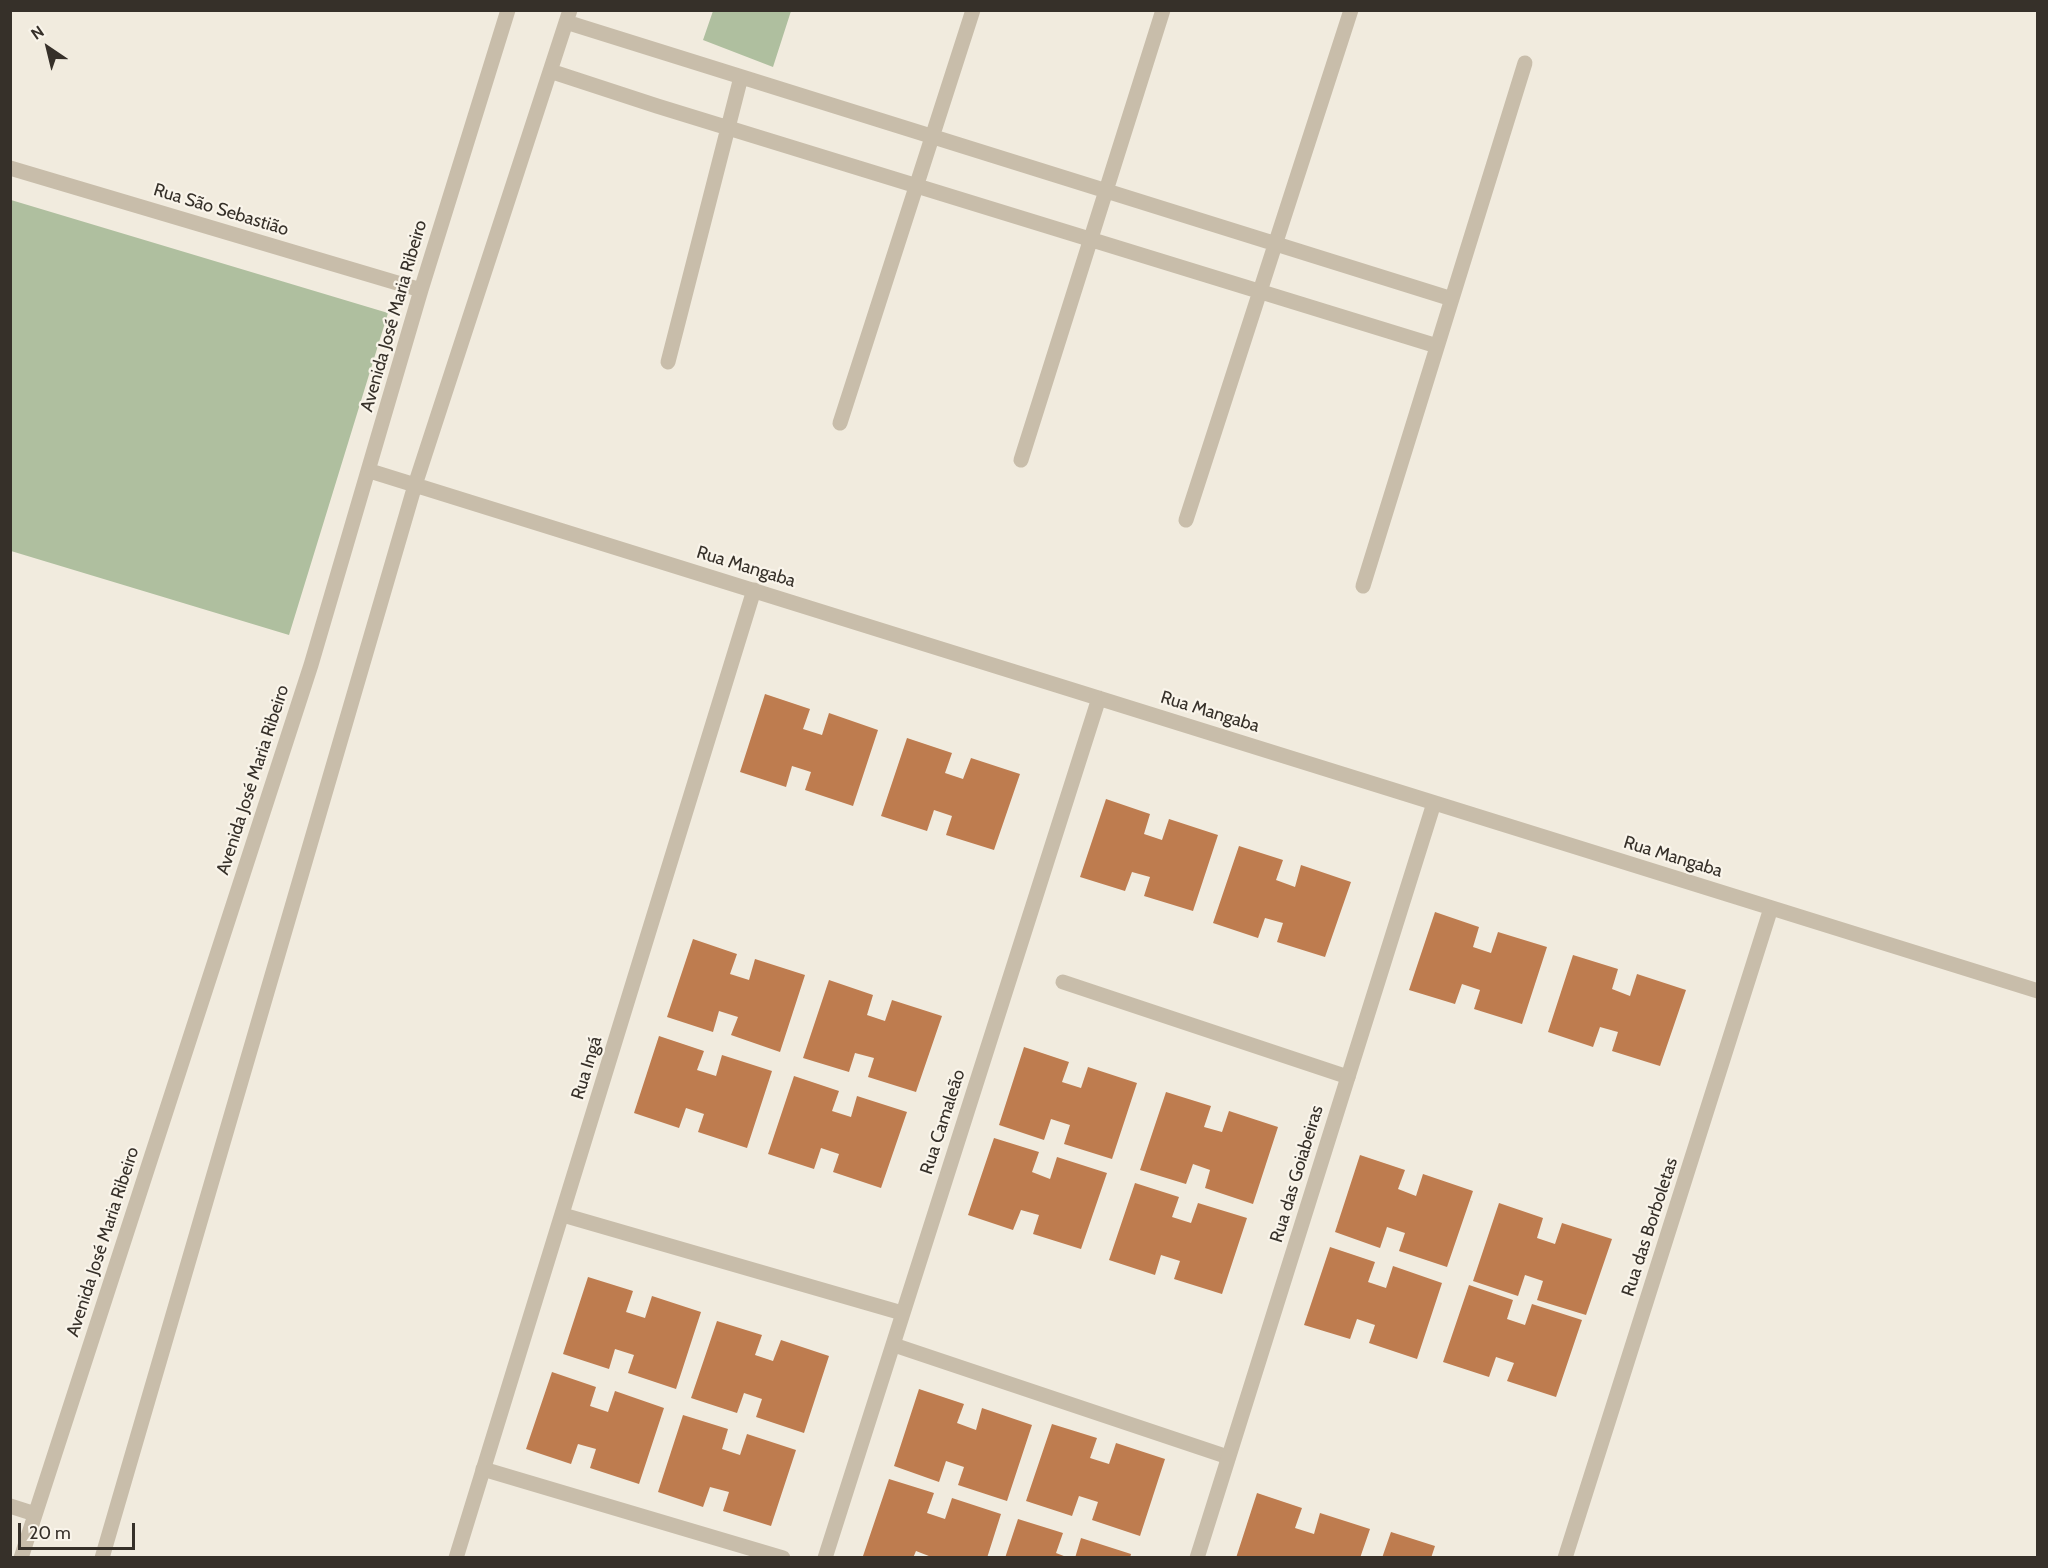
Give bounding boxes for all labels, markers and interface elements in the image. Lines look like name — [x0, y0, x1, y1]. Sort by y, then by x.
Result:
north arrow — [18, 18, 78, 78]
text: N — [27, 22, 47, 44]
street label: Rua São Sebastião — [151, 179, 291, 241]
street label: Avenida José Maria Ribeiro — [356, 218, 432, 414]
street label: Rua Mangaba — [694, 542, 798, 592]
street label: Avenida José Maria Ribeiro — [212, 682, 294, 878]
street label: Rua Mangaba — [1158, 687, 1262, 737]
street label: Rua Mangaba — [1621, 832, 1725, 882]
street label: Rua Ingá — [567, 1034, 607, 1102]
street label: Rua Camaleão — [916, 1067, 970, 1177]
street label: Rua das Goiabeiras — [1266, 1103, 1328, 1245]
street label: Avenida José Maria Ribeiro — [62, 1144, 144, 1340]
street label: Rua das Borboletas — [1617, 1155, 1683, 1299]
scale bar — [21, 1511, 138, 1549]
text: 20 m — [29, 1522, 71, 1544]

